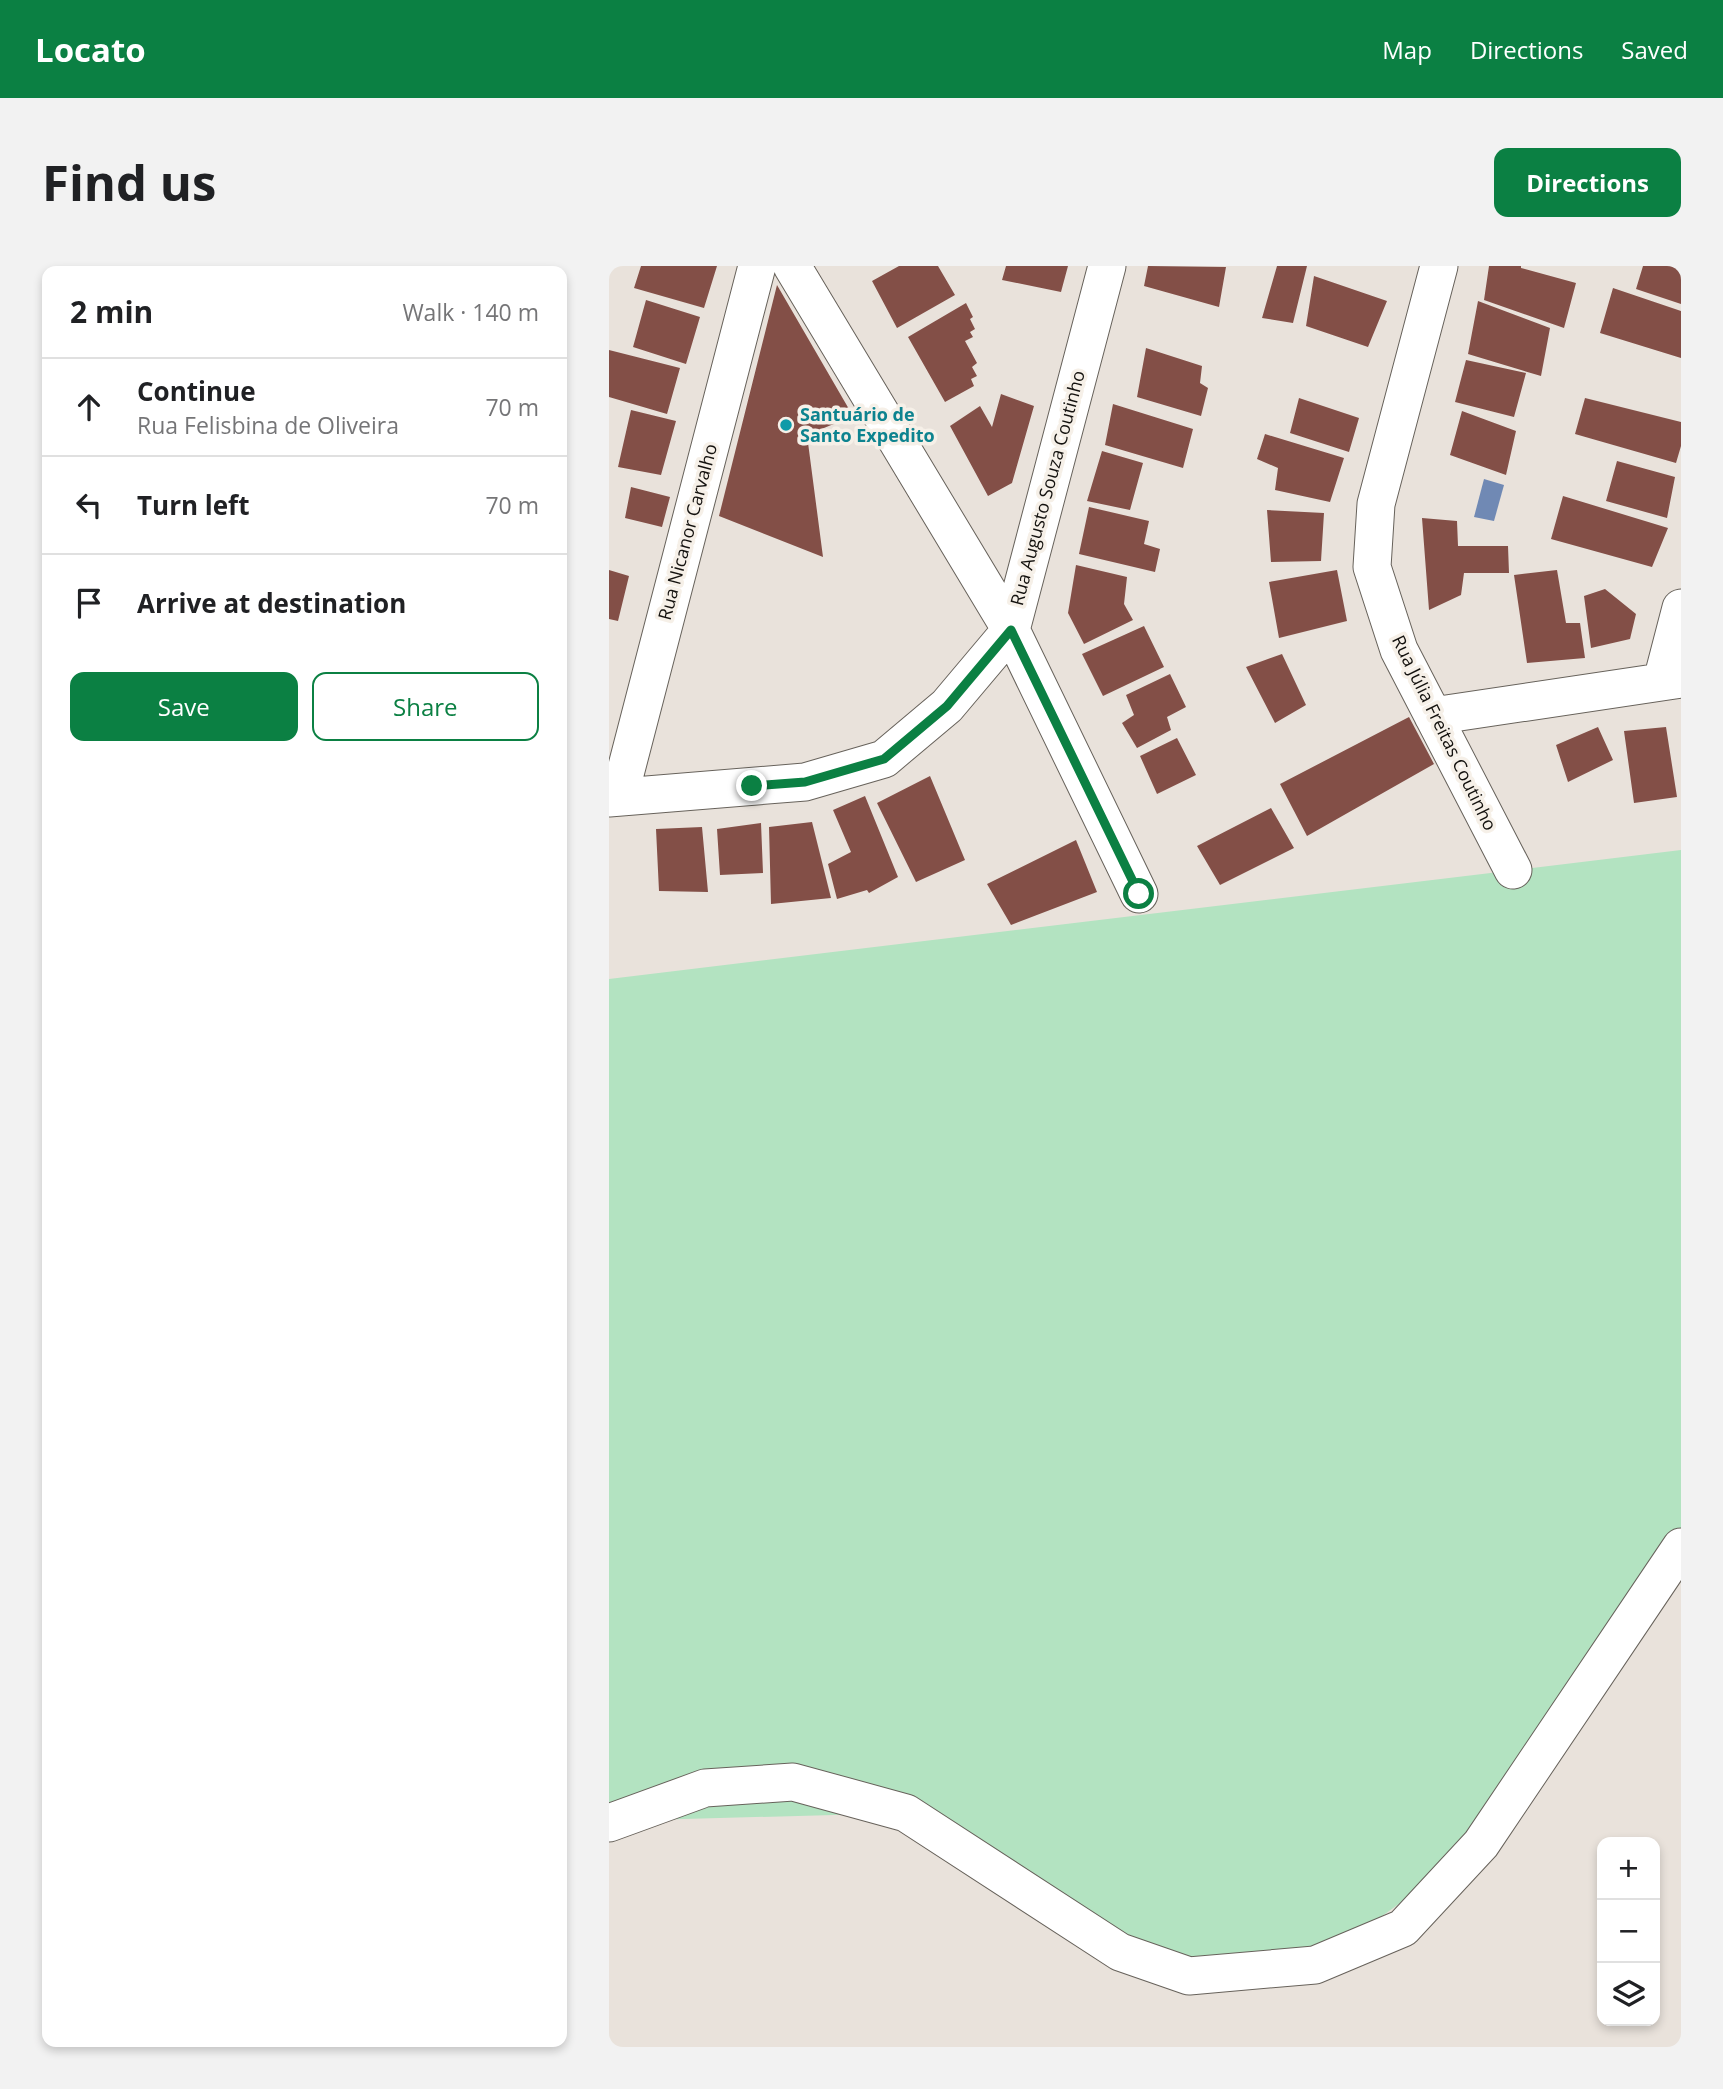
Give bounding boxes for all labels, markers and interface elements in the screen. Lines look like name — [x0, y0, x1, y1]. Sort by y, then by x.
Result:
text: Locato — [35, 27, 146, 72]
text: Map — [1382, 33, 1432, 66]
text: Directions — [1470, 33, 1583, 66]
text: Saved — [1621, 33, 1688, 66]
button: Directions — [1494, 148, 1681, 217]
text: Find us — [42, 149, 216, 215]
text: 2 min — [70, 291, 153, 332]
text: Walk · 140 m — [402, 296, 539, 328]
street label: Rua Augusto Souza Coutinho — [1004, 368, 1090, 608]
text: Continue — [137, 373, 256, 409]
icon: ahead — [70, 388, 108, 426]
text: 70 m — [485, 391, 539, 423]
place label: Santuário de Santo Expedito — [800, 402, 935, 447]
text: Rua Felisbina de Oliveira — [137, 409, 399, 441]
marker: Santuário de Santo Expedito — [778, 417, 794, 433]
street label: Rua Nicanor Carvalho — [652, 441, 722, 623]
icon: left — [70, 486, 108, 524]
text: Turn left — [137, 487, 249, 523]
text: 70 m — [485, 489, 539, 521]
icon: arrive — [70, 584, 108, 622]
text: Arrive at destination — [137, 585, 406, 621]
street label: Rua Júlia Freitas Coutinho — [1387, 631, 1503, 834]
button: Save — [70, 672, 298, 741]
button: Share — [312, 672, 539, 741]
route end — [736, 770, 767, 801]
route start — [1123, 878, 1154, 909]
map controls — [1597, 1837, 1660, 2026]
button: + — [1597, 1837, 1660, 1900]
button: − — [1597, 1900, 1660, 1963]
button: layers — [1597, 1963, 1660, 2026]

